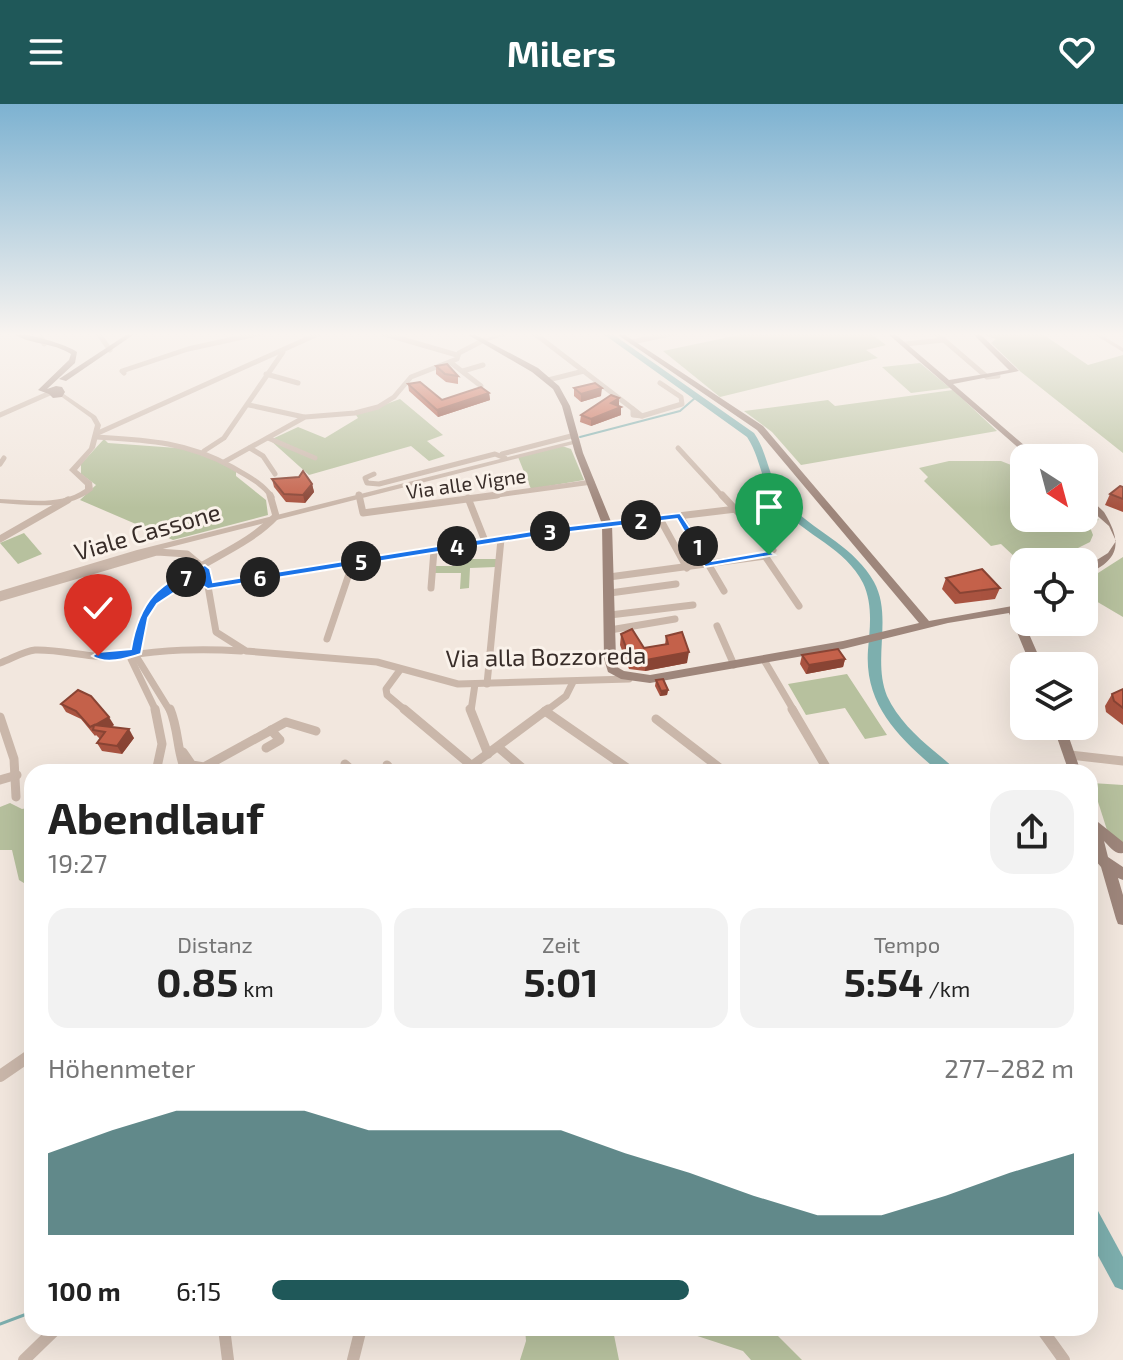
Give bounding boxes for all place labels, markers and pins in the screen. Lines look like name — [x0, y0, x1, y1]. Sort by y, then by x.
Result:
pin — [735, 473, 803, 555]
pin: 2 — [621, 500, 661, 540]
pin: 3 — [530, 511, 570, 551]
pin: 4 — [437, 526, 477, 566]
pin: 1 — [678, 526, 718, 566]
pin: 5 — [341, 541, 381, 581]
pin: 7 — [166, 557, 206, 597]
pin: 6 — [240, 557, 280, 597]
pin — [64, 574, 132, 656]

